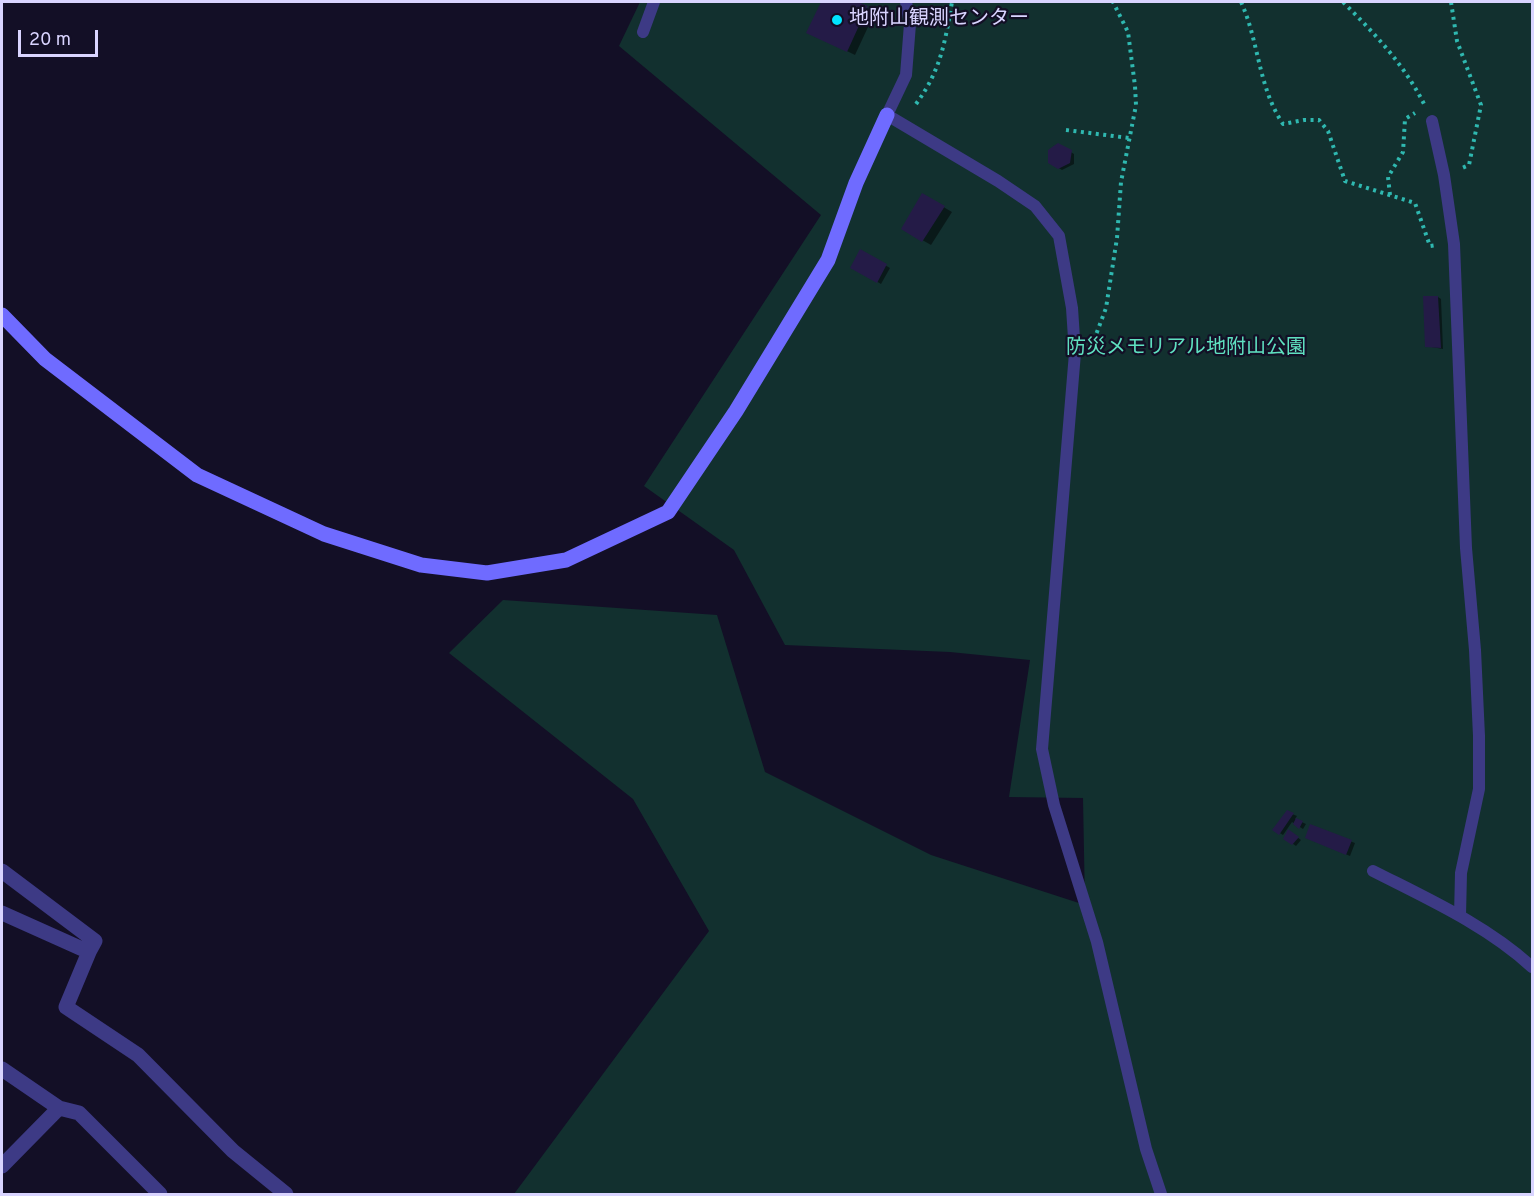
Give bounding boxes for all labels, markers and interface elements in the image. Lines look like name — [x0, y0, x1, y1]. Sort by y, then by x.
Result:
place label: 地附山観測センター — [849, 8, 1029, 32]
marker: 地附山観測センター — [830, 13, 844, 27]
scale bar — [21, 18, 100, 56]
text: 20 m — [29, 29, 71, 52]
park label: 防災メモリアル地附山公園 — [1066, 337, 1306, 361]

